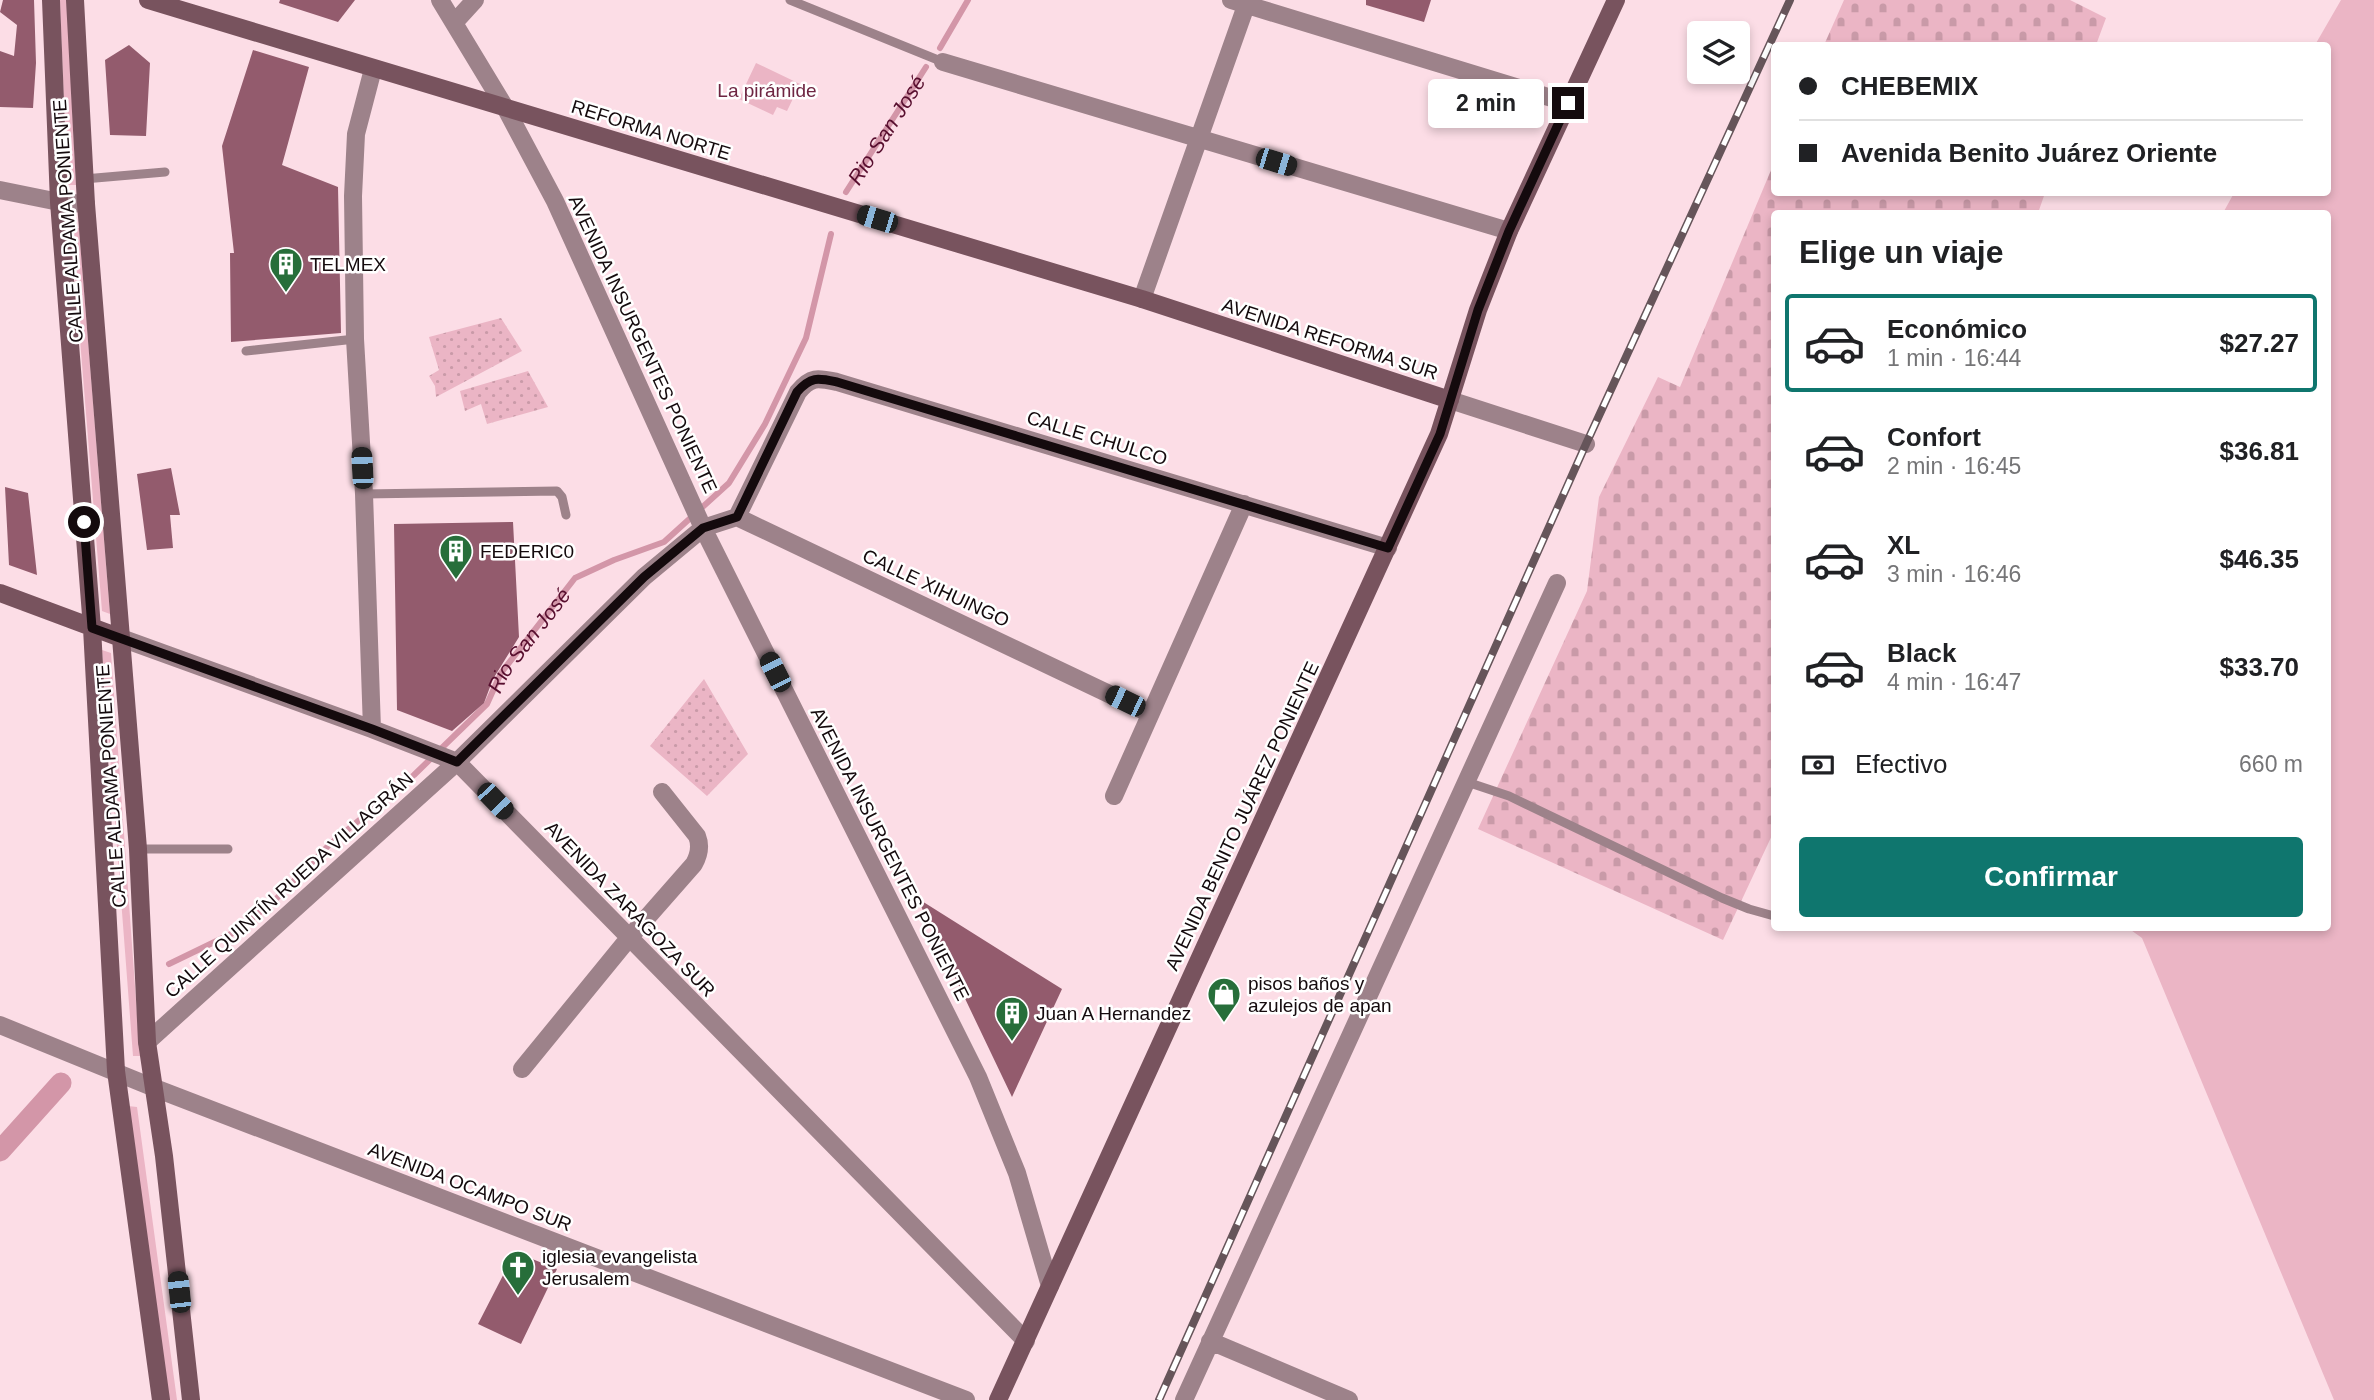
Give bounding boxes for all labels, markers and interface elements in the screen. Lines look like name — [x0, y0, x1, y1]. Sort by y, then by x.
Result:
map controls — [1687, 21, 1750, 84]
button: layers — [1687, 21, 1750, 84]
water label: Rio San José — [843, 71, 929, 189]
text: CHEBEMIX — [1841, 71, 1978, 101]
callout: 2 min — [1428, 78, 1544, 128]
park label: La pirámide — [717, 80, 817, 101]
route end — [1552, 87, 1584, 119]
text: 2 min — [1456, 90, 1516, 116]
street label: REFORMA NORTE — [569, 96, 733, 164]
street label: CALLE ALDAMA PONIENTE — [49, 99, 87, 343]
text: Avenida Benito Juárez Oriente — [1841, 138, 2217, 168]
car — [1253, 146, 1300, 178]
street label: AVENIDA INSURGENTES PONIENTE — [565, 192, 721, 496]
car — [854, 203, 901, 235]
text: Elige un viaje — [1799, 234, 2004, 270]
building icon: TELMEX — [267, 245, 305, 294]
place label: TELMEX — [310, 254, 386, 275]
street label: AVENIDA REFORMA SUR — [1219, 294, 1441, 384]
icon: car — [1803, 312, 1866, 375]
text: Económico — [1887, 314, 2027, 344]
text: $27.27 — [2219, 328, 2299, 358]
text: 1 min · 16:44 — [1887, 345, 2021, 371]
street label: CALLE CHULCO — [1024, 407, 1170, 469]
icon: car — [1803, 420, 1866, 483]
text: Confort — [1887, 422, 1981, 452]
text: $36.81 — [2219, 436, 2299, 466]
car — [351, 446, 374, 490]
text: 2 min · 16:45 — [1887, 453, 2021, 479]
route start — [68, 506, 100, 538]
icon: car — [1803, 528, 1866, 591]
text: XL — [1887, 530, 1920, 560]
building icon: FEDERIC0 — [437, 532, 475, 581]
place label: FEDERIC0 — [480, 541, 574, 562]
text: $46.35 — [2219, 544, 2299, 574]
street label: CALLE XIHUINGO — [859, 545, 1013, 631]
text: 3 min · 16:46 — [1887, 561, 2021, 587]
water label: Rio San José — [482, 583, 575, 696]
icon: car — [1803, 636, 1866, 699]
text: Black — [1887, 638, 1956, 668]
car — [757, 649, 794, 695]
text: $33.70 — [2219, 652, 2299, 682]
street label: AVENIDA BENITO JUÁREZ PONIENTE — [1161, 658, 1323, 974]
street label: CALLE ALDAMA PONIENTE — [92, 664, 130, 908]
text: 4 min · 16:47 — [1887, 669, 2021, 695]
car — [1102, 682, 1149, 720]
street label: AVENIDA INSURGENTES PONIENTE — [807, 704, 973, 1004]
icon: cash — [1799, 746, 1837, 784]
text: Efectivo — [1855, 749, 1948, 779]
text: 660 m — [2239, 751, 2303, 777]
street label: CALLE QUINTÍN RUEDA VILLAGRÁN — [161, 768, 417, 1002]
car — [473, 779, 518, 823]
street label: AVENIDA ZARAGOZA SUR — [541, 817, 719, 1001]
button: Confirmar — [1799, 837, 2303, 917]
place label: pisos baños y azulejos de apan — [1248, 973, 1392, 1016]
shop icon: pisos baños y azulejos de apan — [1205, 975, 1243, 1024]
building icon: Juan A Hernandez — [993, 994, 1031, 1043]
place label: Juan A Hernandez — [1036, 1003, 1191, 1024]
street label: AVENIDA OCAMPO SUR — [365, 1138, 575, 1236]
place label: iglesia evangelista Jerusalem — [542, 1246, 698, 1289]
church icon: iglesia evangelista Jerusalem — [499, 1248, 537, 1297]
car — [167, 1270, 192, 1314]

